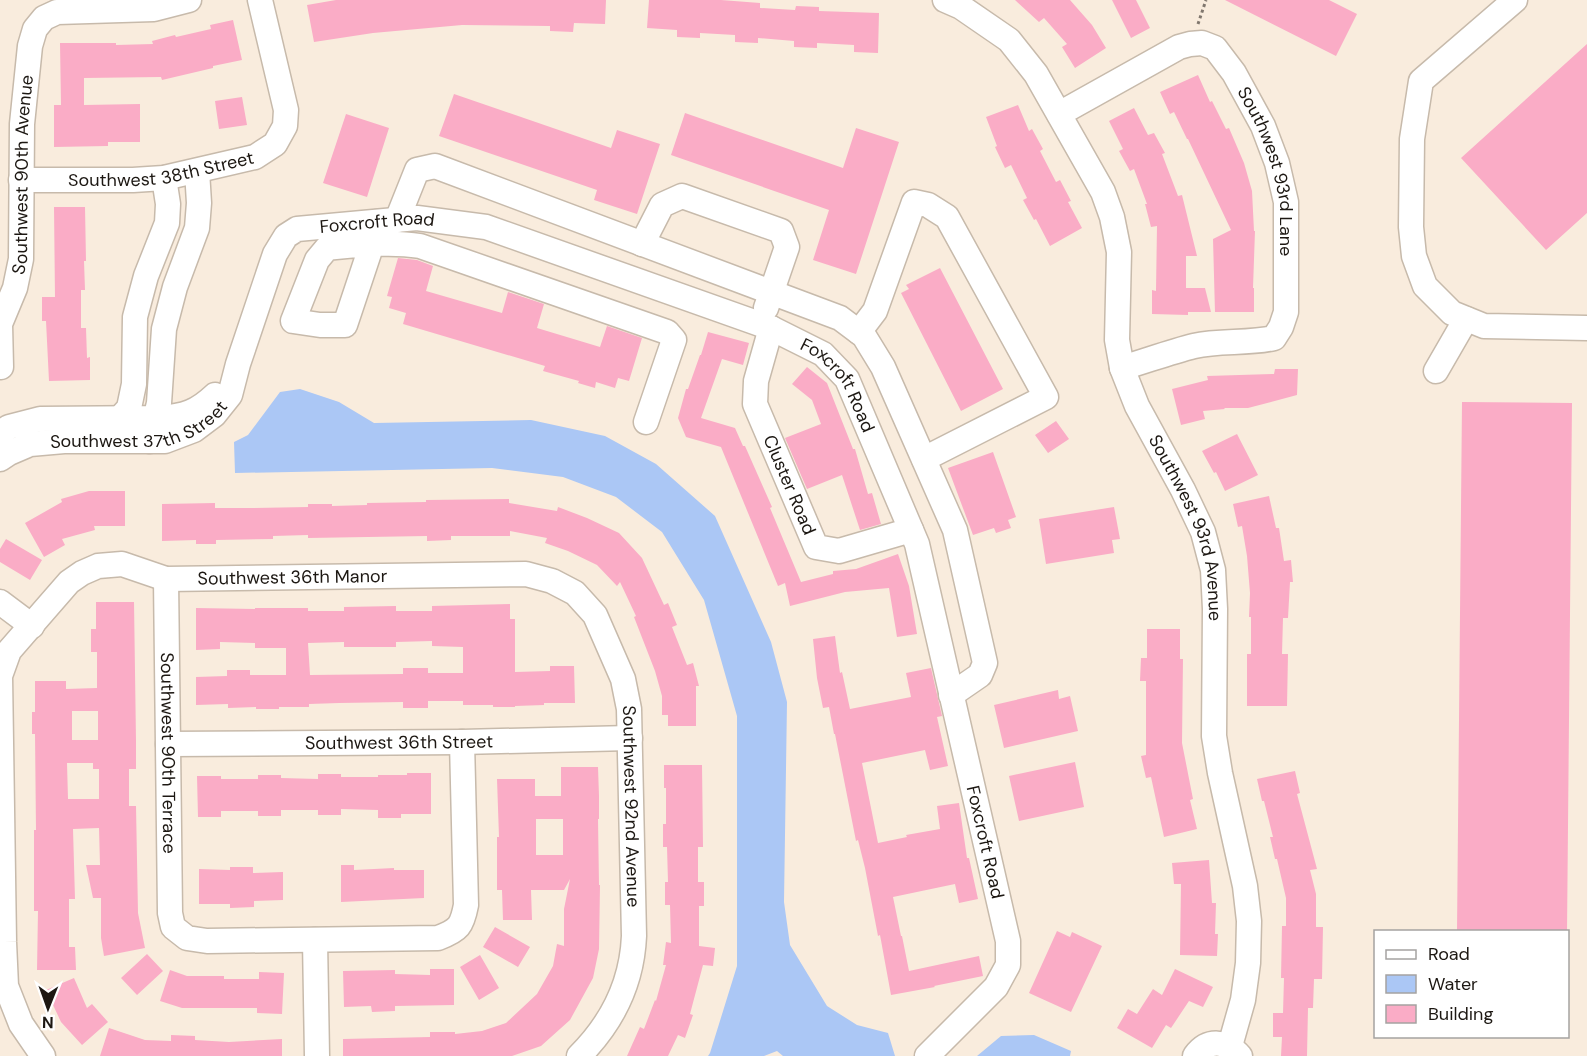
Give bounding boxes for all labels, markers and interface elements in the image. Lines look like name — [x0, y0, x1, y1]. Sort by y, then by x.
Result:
street label: Southwest 90th Avenue — [6, 74, 39, 277]
street label: Southwest 93rd Lane — [1232, 82, 1298, 256]
street label: Southwest 38th Street — [68, 146, 256, 192]
street label: Foxcroft Road — [319, 206, 436, 239]
street label: Foxcroft Road — [796, 333, 880, 436]
street label: Southwest 37th Street — [49, 396, 233, 454]
street label: Southwest 93rd Avenue — [1143, 430, 1227, 621]
street label: Cluster Road — [758, 431, 821, 538]
street label: Southwest 36th Manor — [197, 564, 388, 591]
street label: Southwest 90th Terrace — [155, 652, 181, 854]
street label: Southwest 92nd Avenue — [617, 705, 645, 908]
street label: Southwest 36th Street — [305, 729, 493, 755]
street label: Foxcroft Road — [961, 783, 1010, 901]
legend — [1374, 930, 1569, 1038]
text: Road — [1428, 942, 1470, 966]
text: Water — [1428, 972, 1478, 996]
north arrow — [18, 978, 78, 1038]
text: Building — [1428, 1002, 1493, 1026]
text: N — [42, 1012, 54, 1033]

